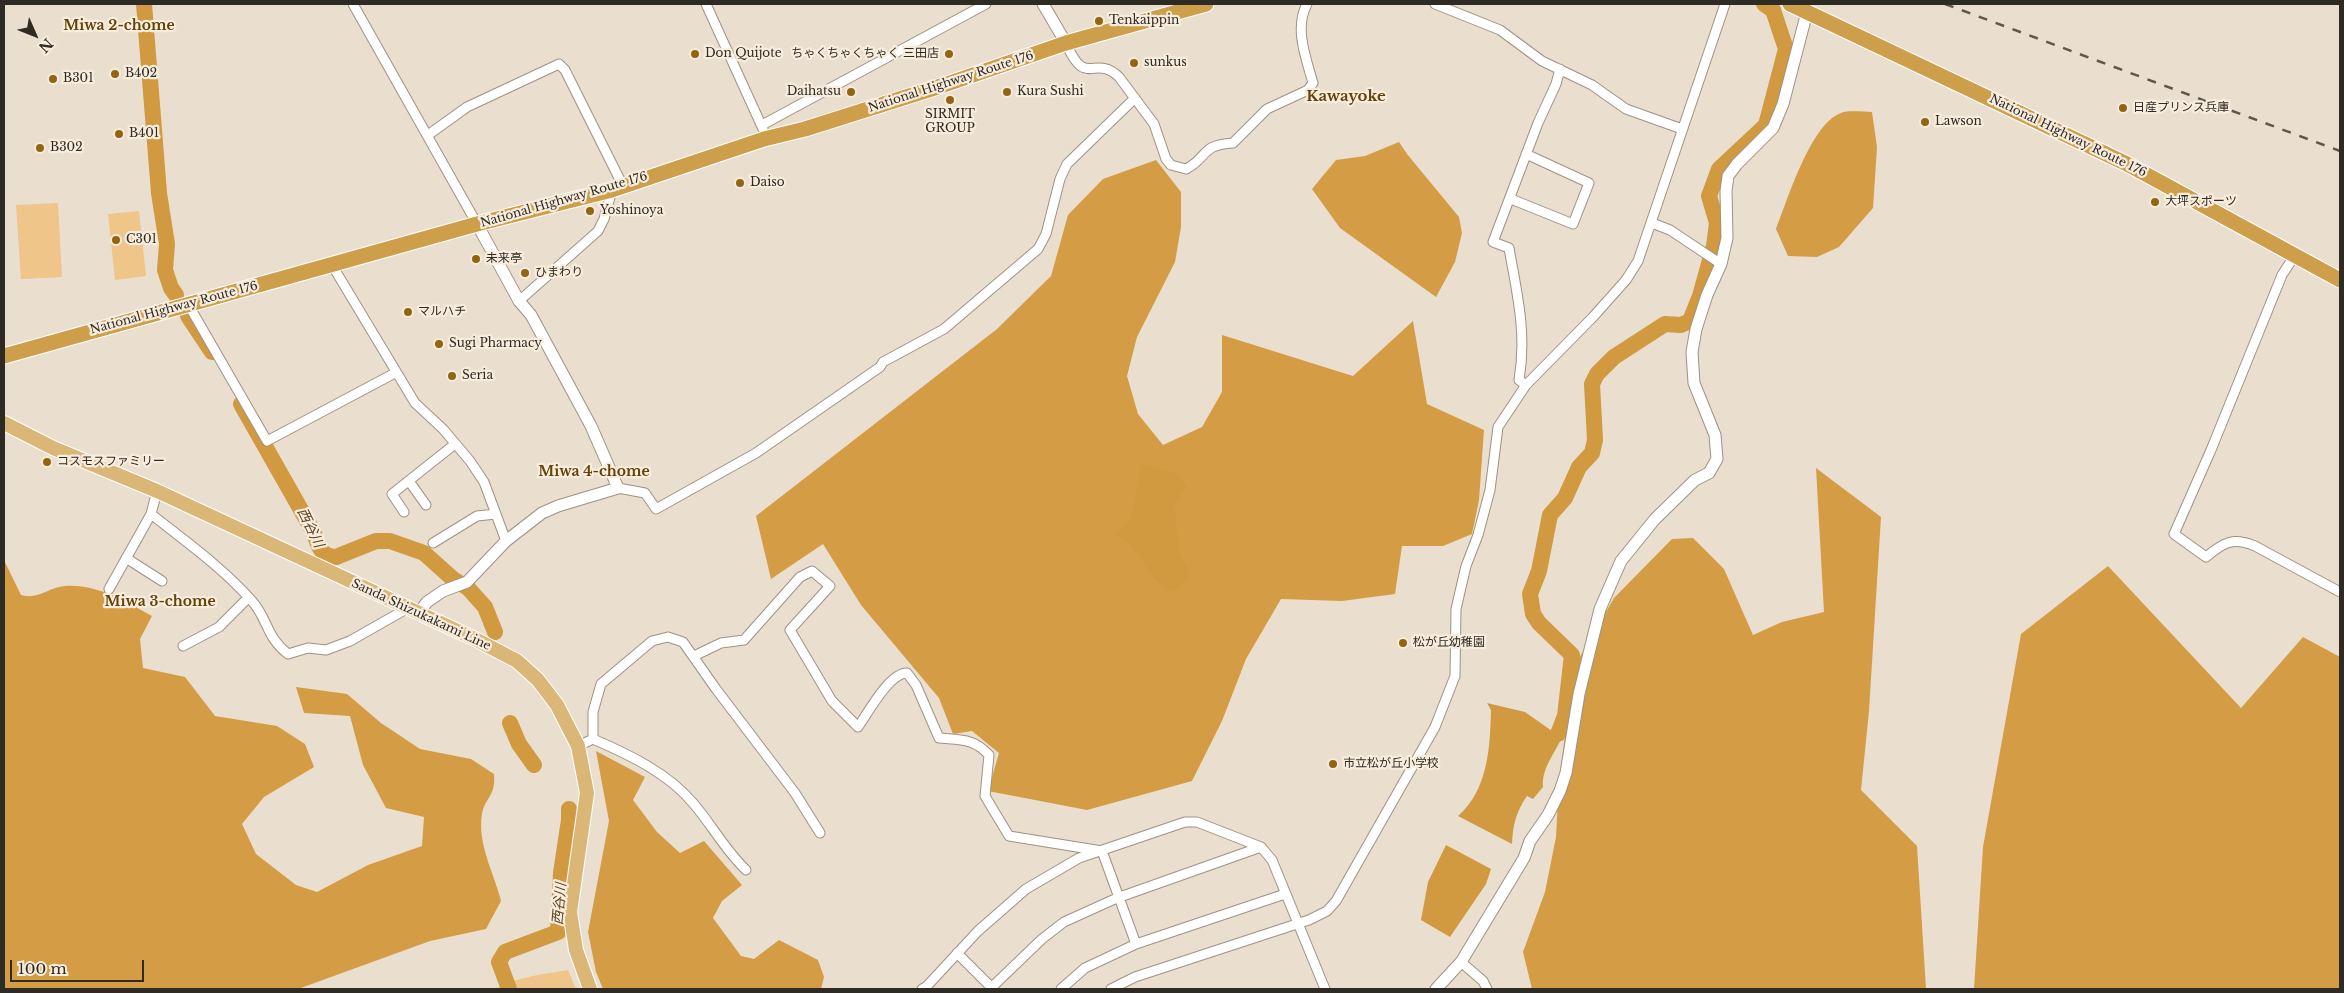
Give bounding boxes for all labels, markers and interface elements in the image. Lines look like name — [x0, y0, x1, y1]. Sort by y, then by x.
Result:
north arrow — [10, 10, 60, 60]
place label: Tenkaippin — [1109, 14, 1179, 28]
marker: Tenkaippin — [1093, 15, 1105, 27]
district label: Miwa 2-chome — [63, 18, 175, 34]
text: N — [35, 34, 57, 56]
place label: Don Quijote — [705, 47, 782, 61]
place label: ちゃくちゃくちゃく 三田店 — [792, 47, 939, 61]
marker: Don Quijote — [689, 48, 701, 60]
street label: National Highway Route 176 — [867, 48, 1035, 116]
marker: ちゃくちゃくちゃく 三田店 — [943, 48, 955, 60]
place label: sunkus — [1144, 56, 1187, 70]
marker: sunkus — [1128, 57, 1140, 69]
place label: B402 — [125, 67, 157, 81]
marker: B402 — [109, 68, 121, 80]
place label: B301 — [63, 72, 94, 86]
marker: B301 — [47, 73, 59, 85]
place label: Daihatsu — [787, 85, 841, 99]
place label: Kura Sushi — [1017, 85, 1084, 99]
marker: Daihatsu — [845, 86, 857, 98]
marker: Kura Sushi — [1001, 86, 1013, 98]
district label: Kawayoke — [1306, 88, 1386, 106]
street label: National Highway Route 176 — [1987, 92, 2149, 180]
marker: SIRMIT GROUP — [944, 94, 956, 106]
place label: 日産プリンス兵庫 — [2133, 101, 2229, 115]
marker: 日産プリンス兵庫 — [2117, 102, 2129, 114]
place label: SIRMIT GROUP — [925, 108, 975, 136]
place label: Lawson — [1935, 115, 1982, 129]
marker: Lawson — [1919, 116, 1931, 128]
place label: B401 — [129, 127, 159, 141]
marker: B401 — [113, 128, 125, 140]
place label: B302 — [50, 141, 83, 155]
marker: B302 — [34, 142, 46, 154]
street label: National Highway Route 176 — [479, 169, 649, 231]
place label: Daiso — [750, 176, 785, 190]
marker: Daiso — [734, 177, 746, 189]
place label: 大坪スポーツ — [2165, 195, 2237, 209]
marker: 大坪スポーツ — [2149, 196, 2161, 208]
place label: Yoshinoya — [600, 204, 663, 218]
marker: Yoshinoya — [584, 205, 596, 217]
place label: C301 — [126, 233, 157, 247]
marker: C301 — [110, 234, 122, 246]
place label: 未来亭 — [486, 252, 522, 266]
marker: 未来亭 — [470, 253, 482, 265]
place label: ひまわり — [535, 266, 583, 280]
marker: ひまわり — [519, 267, 531, 279]
street label: National Highway Route 176 — [89, 279, 259, 337]
place label: マルハチ — [418, 305, 466, 319]
marker: マルハチ — [402, 306, 414, 318]
place label: Sugi Pharmacy — [449, 337, 542, 351]
marker: Sugi Pharmacy — [433, 338, 445, 350]
place label: Seria — [462, 369, 493, 383]
marker: Seria — [446, 370, 458, 382]
place label: コスモスファミリー — [57, 455, 165, 469]
marker: コスモスファミリー — [41, 456, 53, 468]
district label: Miwa 4-chome — [538, 464, 650, 480]
water label: 西谷川 — [293, 505, 327, 551]
street label: Sanda Shizukakami Line — [349, 576, 493, 654]
district label: Miwa 3-chome — [104, 594, 216, 610]
place label: 松が丘幼稚園 — [1413, 636, 1485, 650]
marker: 松が丘幼稚園 — [1397, 637, 1409, 649]
place label: 市立松が丘小学校 — [1343, 757, 1439, 771]
marker: 市立松が丘小学校 — [1327, 758, 1339, 770]
water label: 西谷川 — [550, 882, 570, 926]
scale bar — [12, 950, 146, 982]
text: 100 m — [18, 959, 67, 978]

